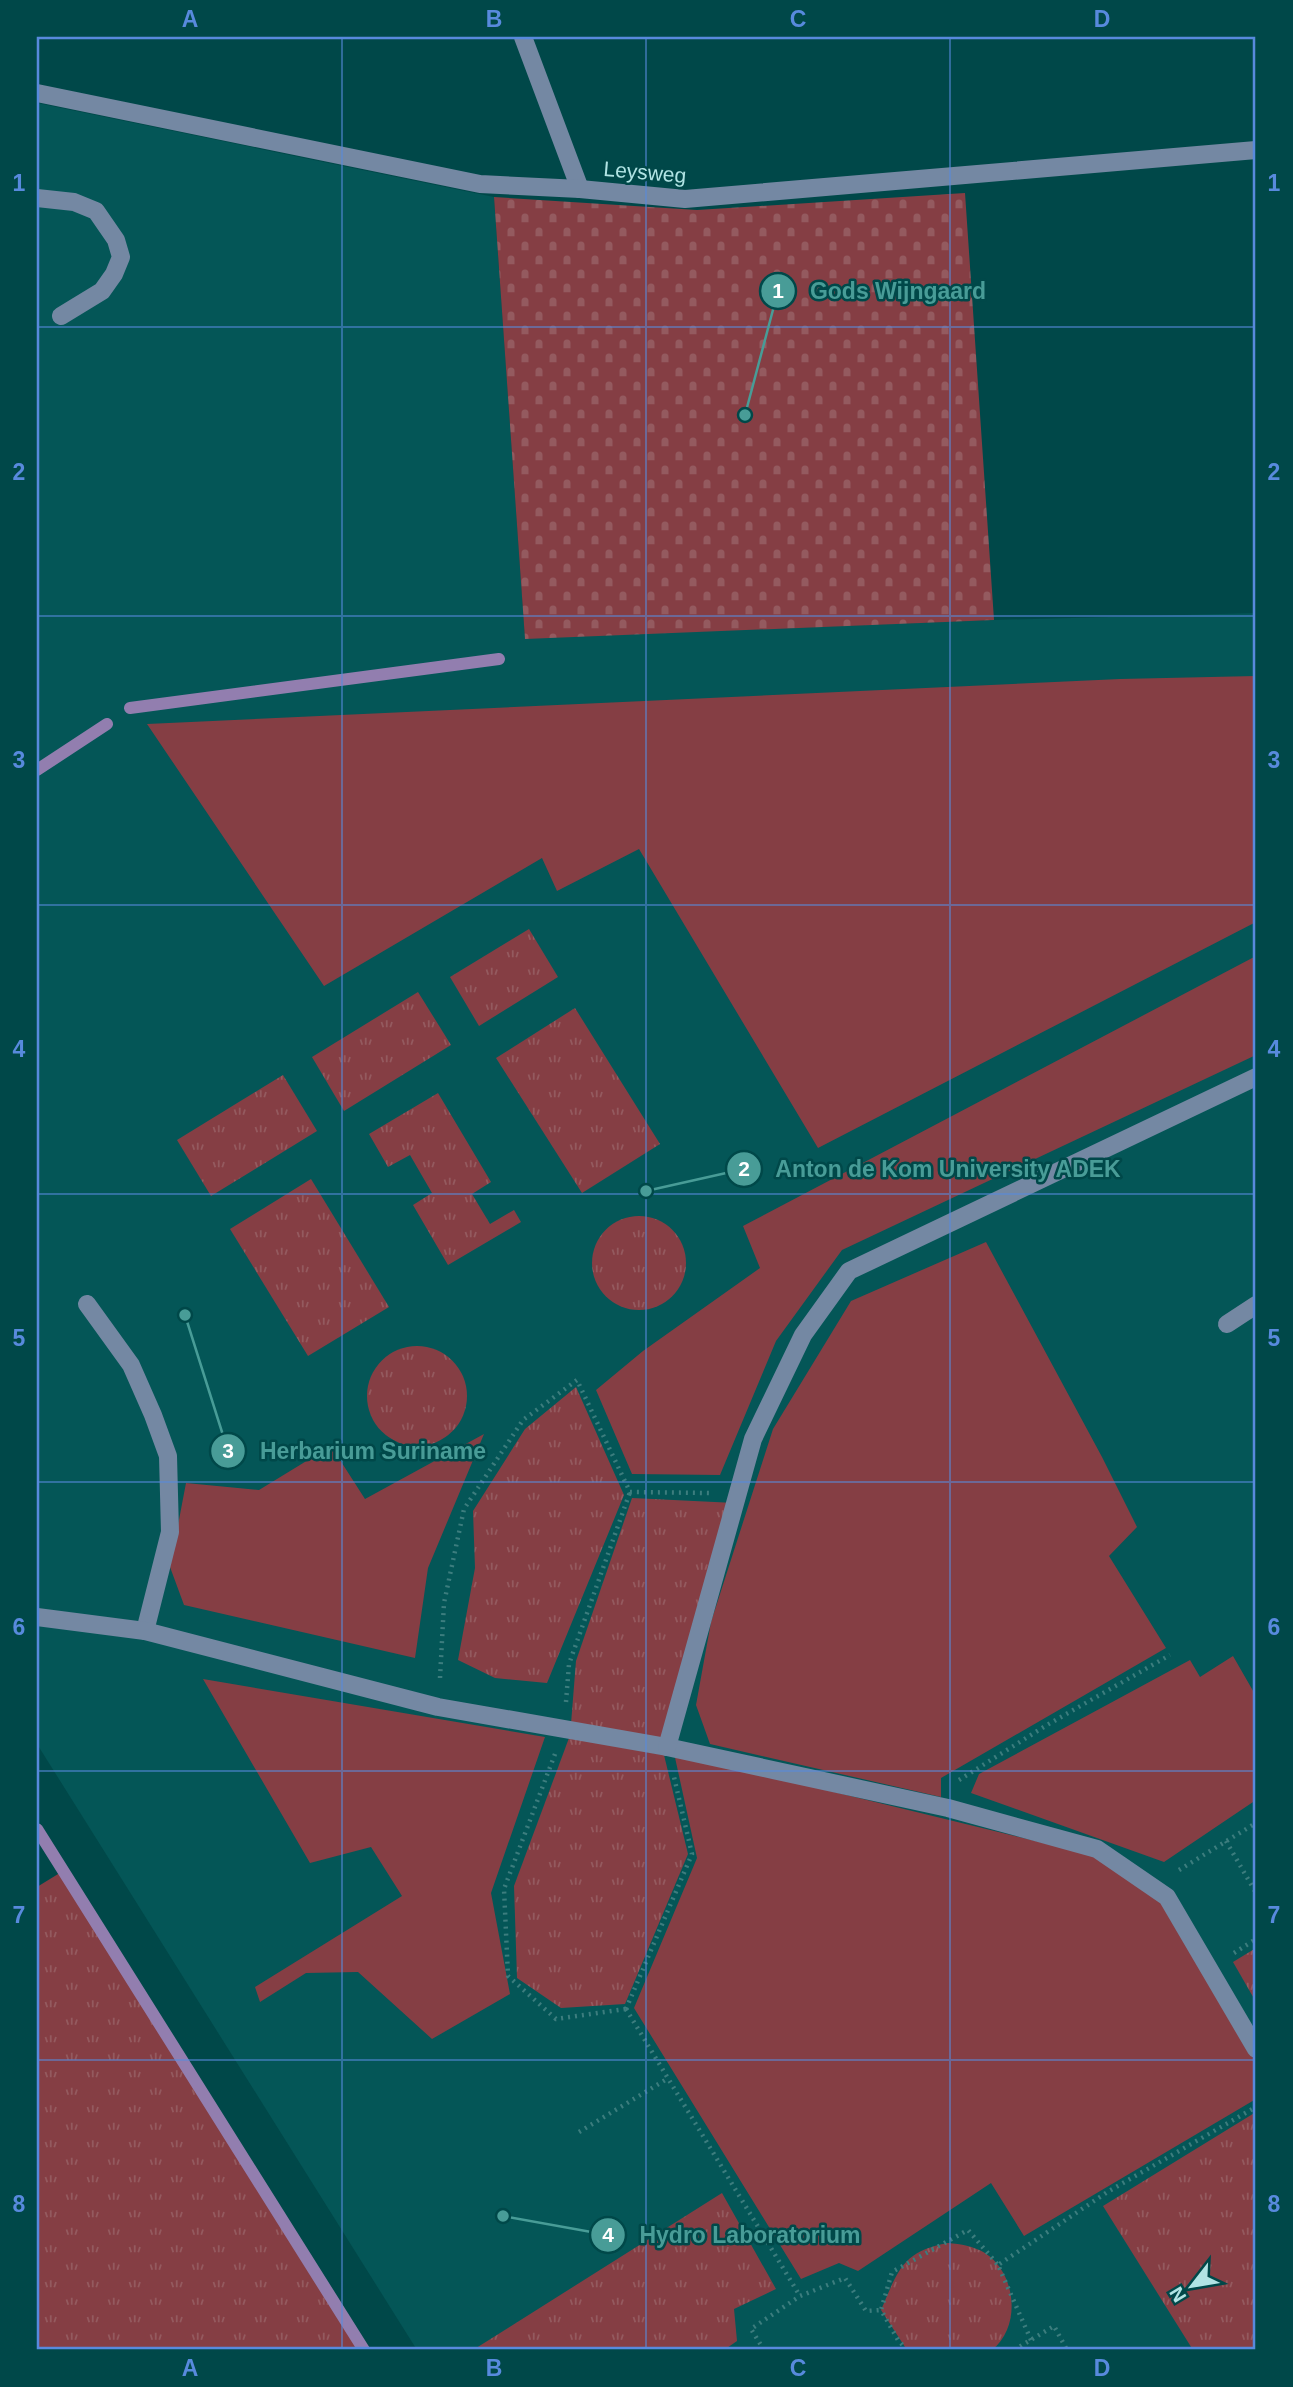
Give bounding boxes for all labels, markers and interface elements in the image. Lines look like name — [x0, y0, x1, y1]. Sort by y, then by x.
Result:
text: A — [182, 6, 198, 32]
text: B — [486, 6, 502, 32]
text: C — [790, 6, 806, 32]
text: D — [1094, 6, 1110, 32]
street label: Leysweg — [603, 157, 687, 187]
text: 1 — [13, 170, 26, 196]
text: 1 — [1268, 170, 1281, 196]
callout: Gods Wijngaard — [761, 269, 1000, 313]
text: Gods Wijngaard — [810, 278, 986, 304]
text: 1 — [772, 279, 784, 302]
text: 2 — [13, 459, 25, 485]
text: 2 — [1268, 459, 1280, 485]
text: 3 — [13, 747, 25, 773]
text: 3 — [1268, 747, 1280, 773]
text: 4 — [13, 1036, 26, 1062]
text: 4 — [1268, 1036, 1281, 1062]
callout: Anton de Kom University ADEK — [726, 1147, 1135, 1191]
text: Anton de Kom University ADEK — [775, 1156, 1121, 1182]
text: 2 — [738, 1157, 750, 1180]
text: 5 — [13, 1325, 26, 1351]
text: 5 — [1268, 1325, 1281, 1351]
callout: Herbarium Suriname — [211, 1429, 500, 1473]
text: Herbarium Suriname — [260, 1438, 486, 1464]
text: 3 — [222, 1439, 234, 1462]
text: 6 — [13, 1614, 25, 1640]
text: 6 — [1268, 1614, 1280, 1640]
text: 7 — [13, 1902, 25, 1928]
text: 7 — [1268, 1902, 1280, 1928]
text: 8 — [13, 2191, 26, 2217]
text: 8 — [1268, 2191, 1281, 2217]
callout: Hydro Laboratorium — [590, 2213, 875, 2257]
text: Hydro Laboratorium — [639, 2222, 861, 2248]
text: 4 — [602, 2223, 614, 2246]
north arrow — [1156, 2250, 1226, 2320]
text: N — [1165, 2283, 1190, 2306]
text: A — [182, 2355, 198, 2381]
text: B — [486, 2355, 502, 2381]
text: C — [790, 2355, 806, 2381]
text: D — [1094, 2355, 1110, 2381]

